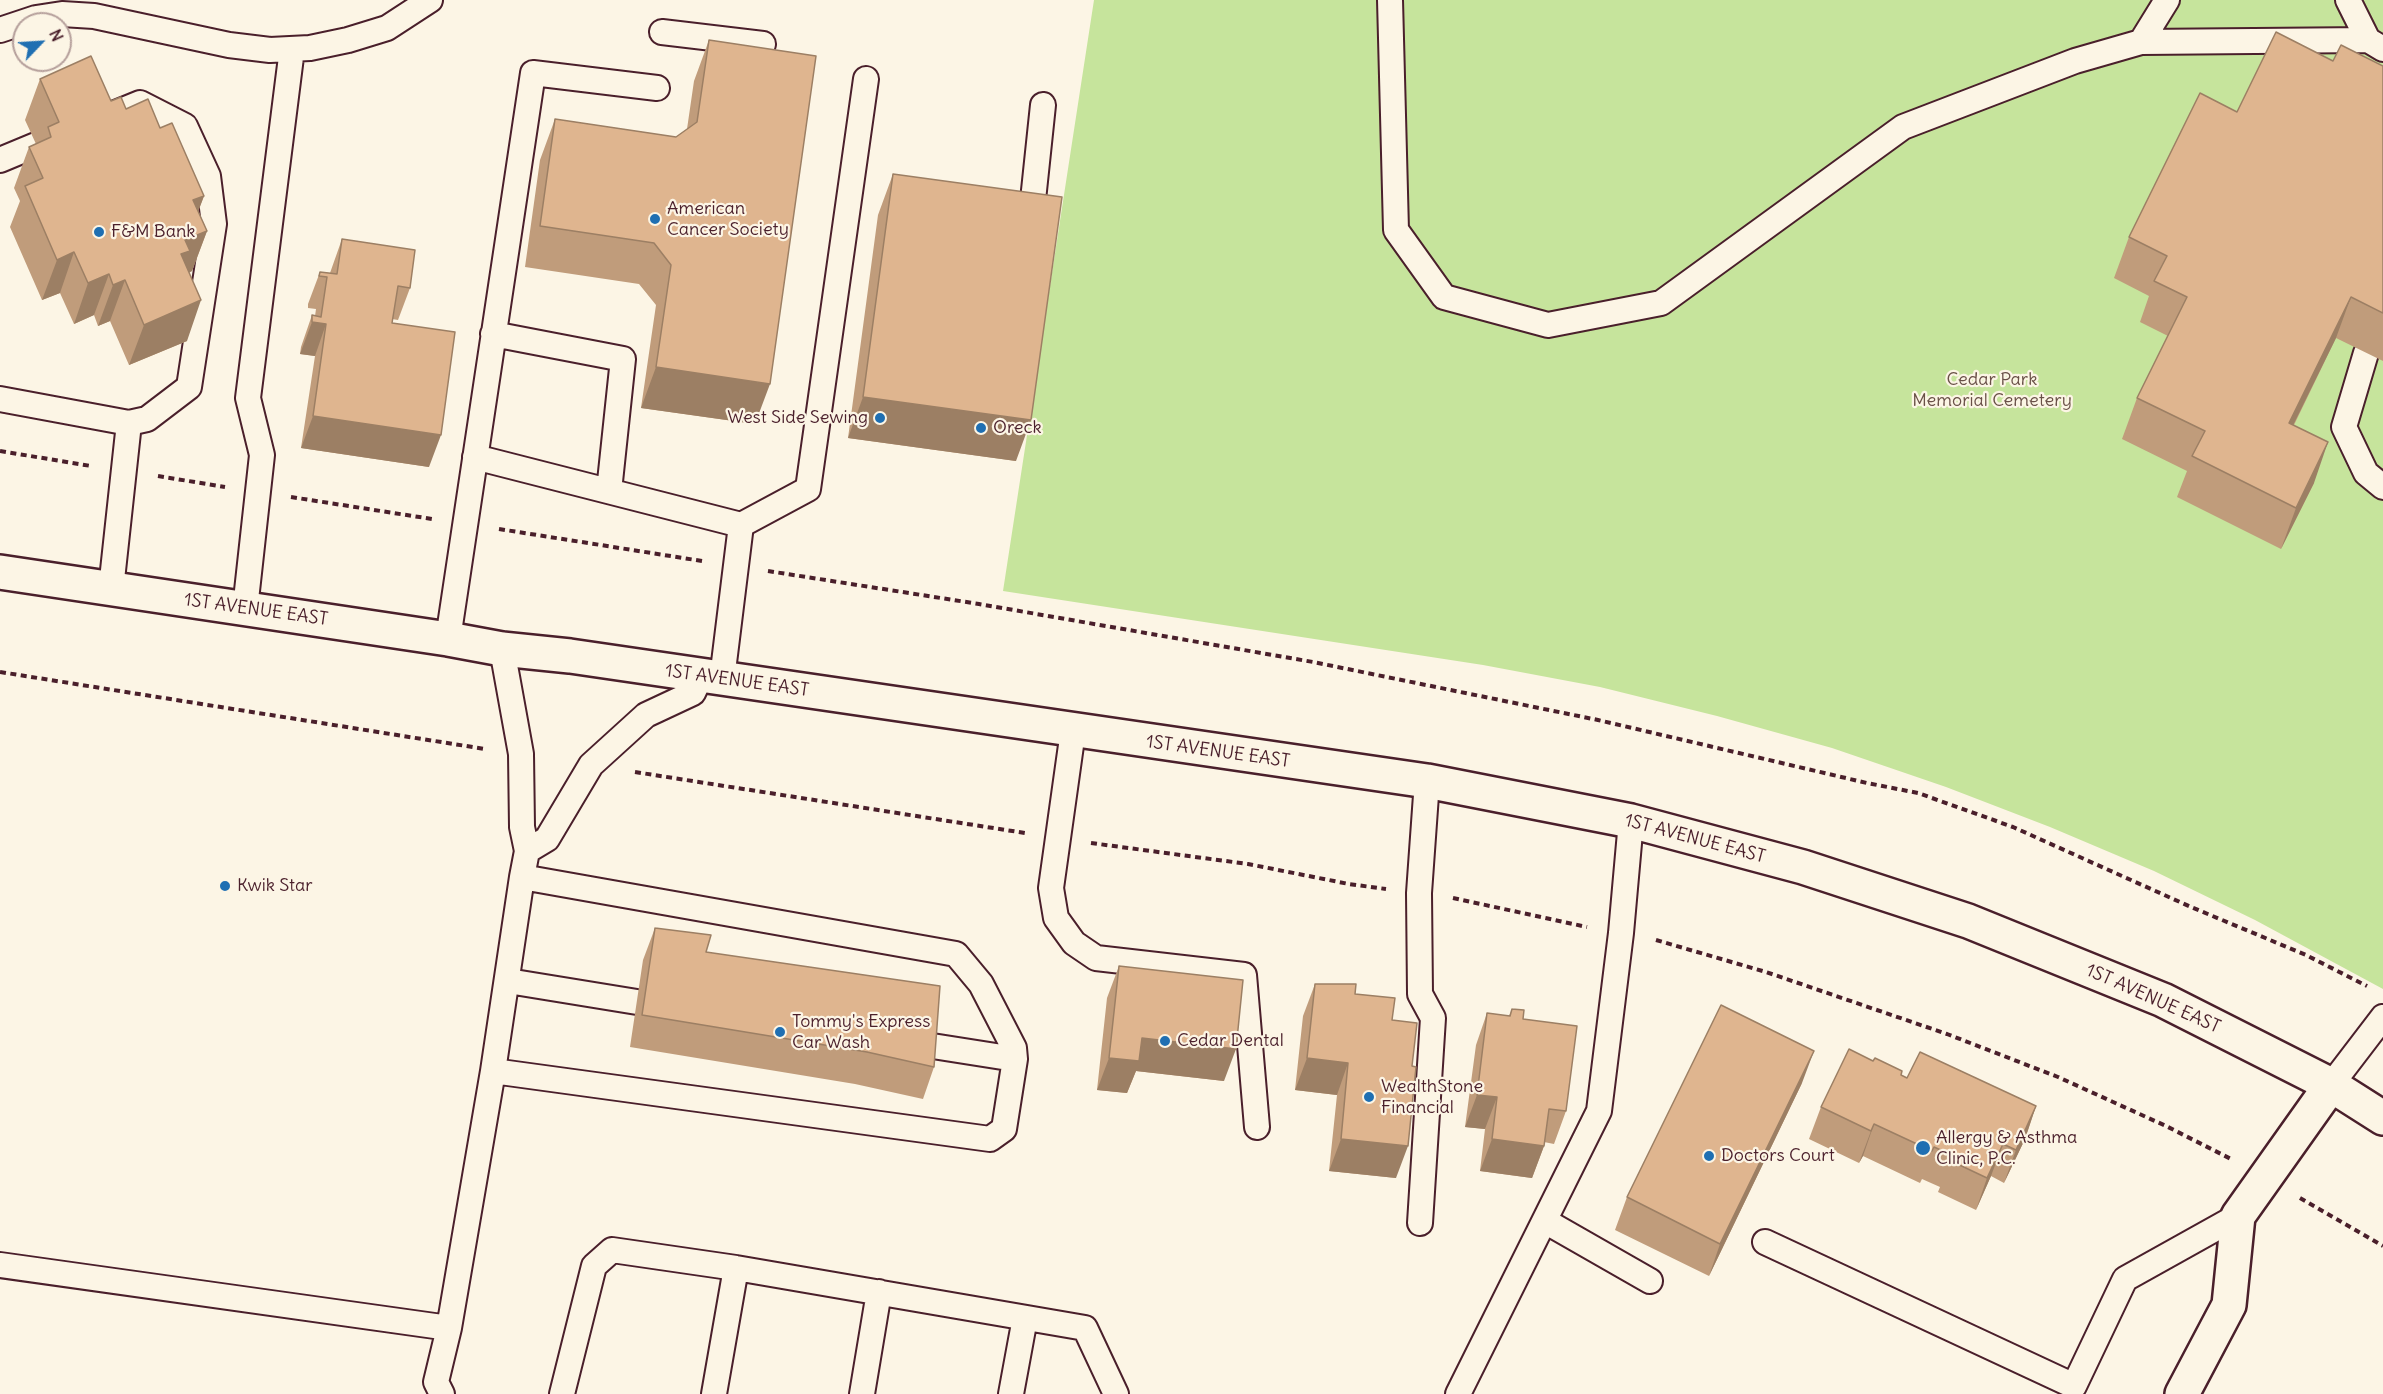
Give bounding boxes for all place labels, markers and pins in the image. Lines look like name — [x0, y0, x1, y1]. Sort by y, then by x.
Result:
place label: American Cancer Society — [667, 198, 789, 240]
marker: American Cancer Society — [648, 212, 662, 226]
place label: F&M Bank — [111, 221, 196, 243]
marker: F&M Bank — [92, 225, 106, 239]
place label: West Side Sewing — [727, 407, 868, 429]
marker: West Side Sewing — [873, 411, 887, 425]
place label: Oreck — [993, 417, 1042, 439]
marker: Oreck — [974, 421, 988, 435]
place label: Kwik Star — [237, 875, 313, 897]
marker: Kwik Star — [218, 879, 232, 893]
place label: Tommy's Express Car Wash — [792, 1011, 930, 1054]
marker: Tommy's Express Car Wash — [773, 1025, 787, 1039]
place label: Cedar Dental — [1177, 1030, 1284, 1052]
marker: Cedar Dental — [1158, 1034, 1172, 1048]
place label: WealthStone Financial — [1381, 1076, 1483, 1118]
marker: WealthStone Financial — [1362, 1090, 1376, 1104]
place label: Allergy & Asthma Clinic, P.C. — [1936, 1127, 2077, 1170]
marker: Allergy & Asthma Clinic, P.C. — [1914, 1139, 1932, 1157]
place label: Doctors Court — [1721, 1145, 1835, 1167]
marker: Doctors Court — [1702, 1149, 1716, 1163]

